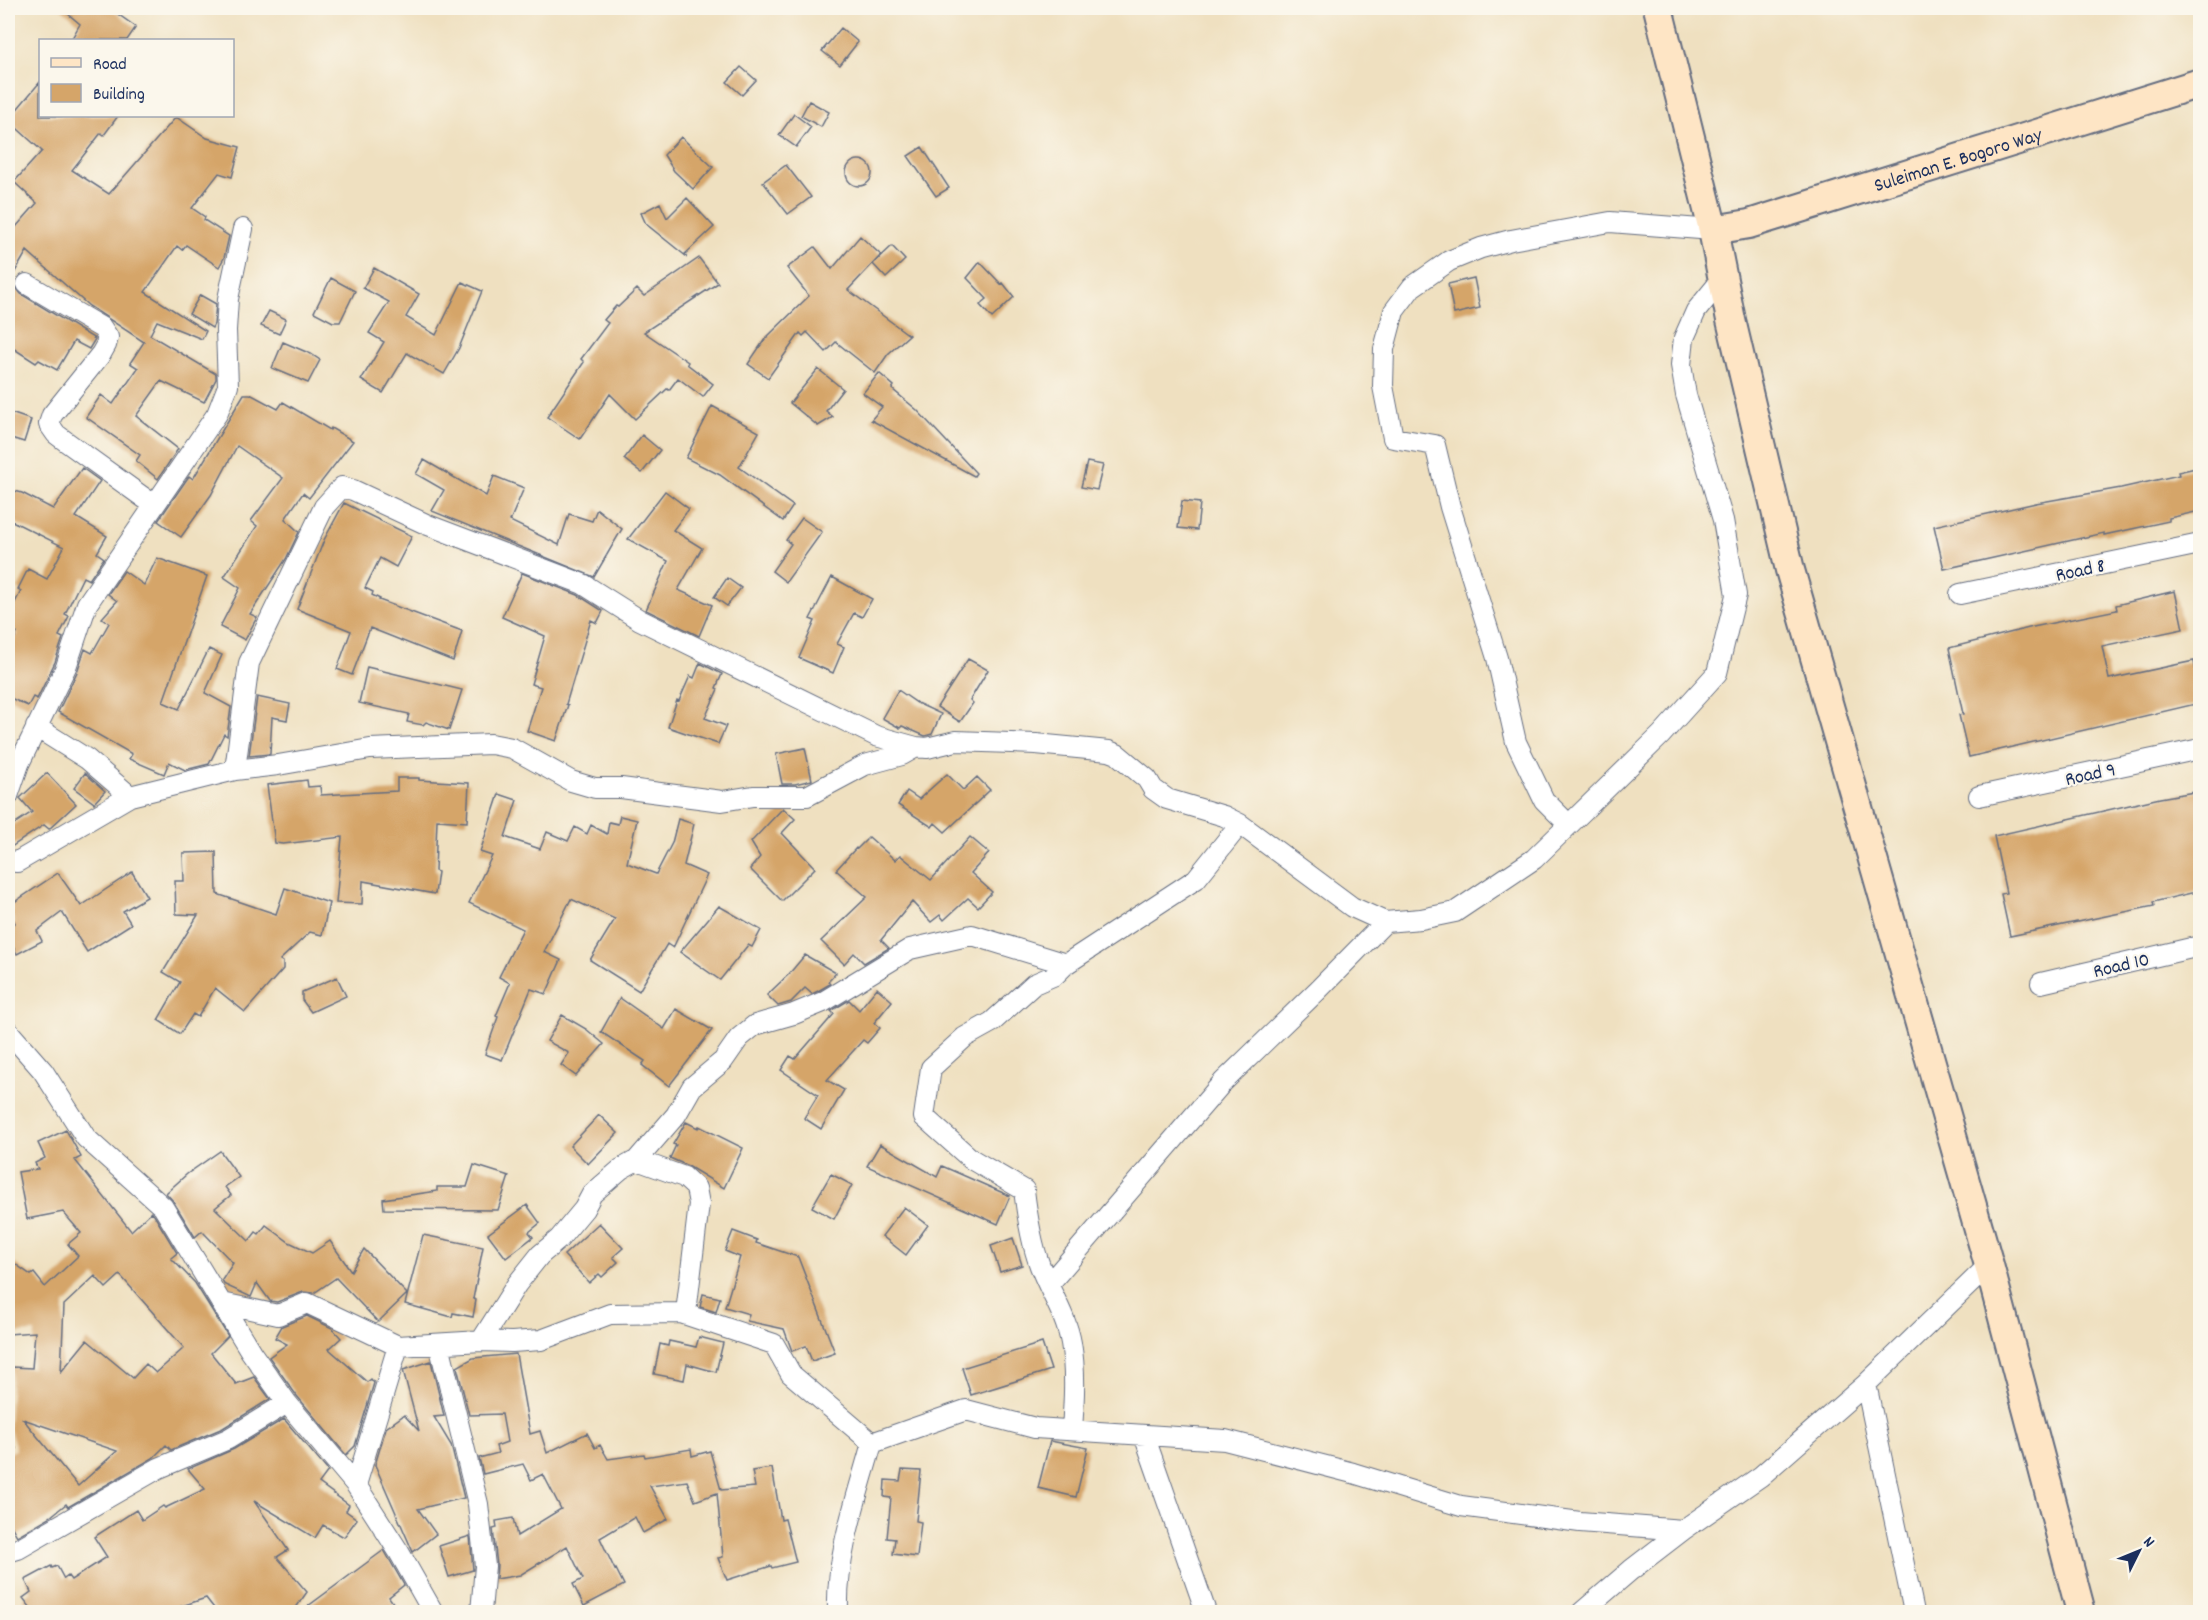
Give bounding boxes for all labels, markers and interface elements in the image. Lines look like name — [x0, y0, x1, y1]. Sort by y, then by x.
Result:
legend — [39, 39, 234, 117]
text: Road — [93, 53, 127, 78]
text: Building — [93, 83, 145, 108]
street label: Suleiman E. Bogoro Way — [1871, 122, 2047, 201]
street label: Road 8 — [2053, 553, 2108, 591]
street label: Road 9 — [2063, 757, 2119, 795]
street label: Road 10 — [2091, 947, 2153, 987]
north arrow — [2109, 1521, 2169, 1581]
text: N — [2137, 1532, 2159, 1553]

